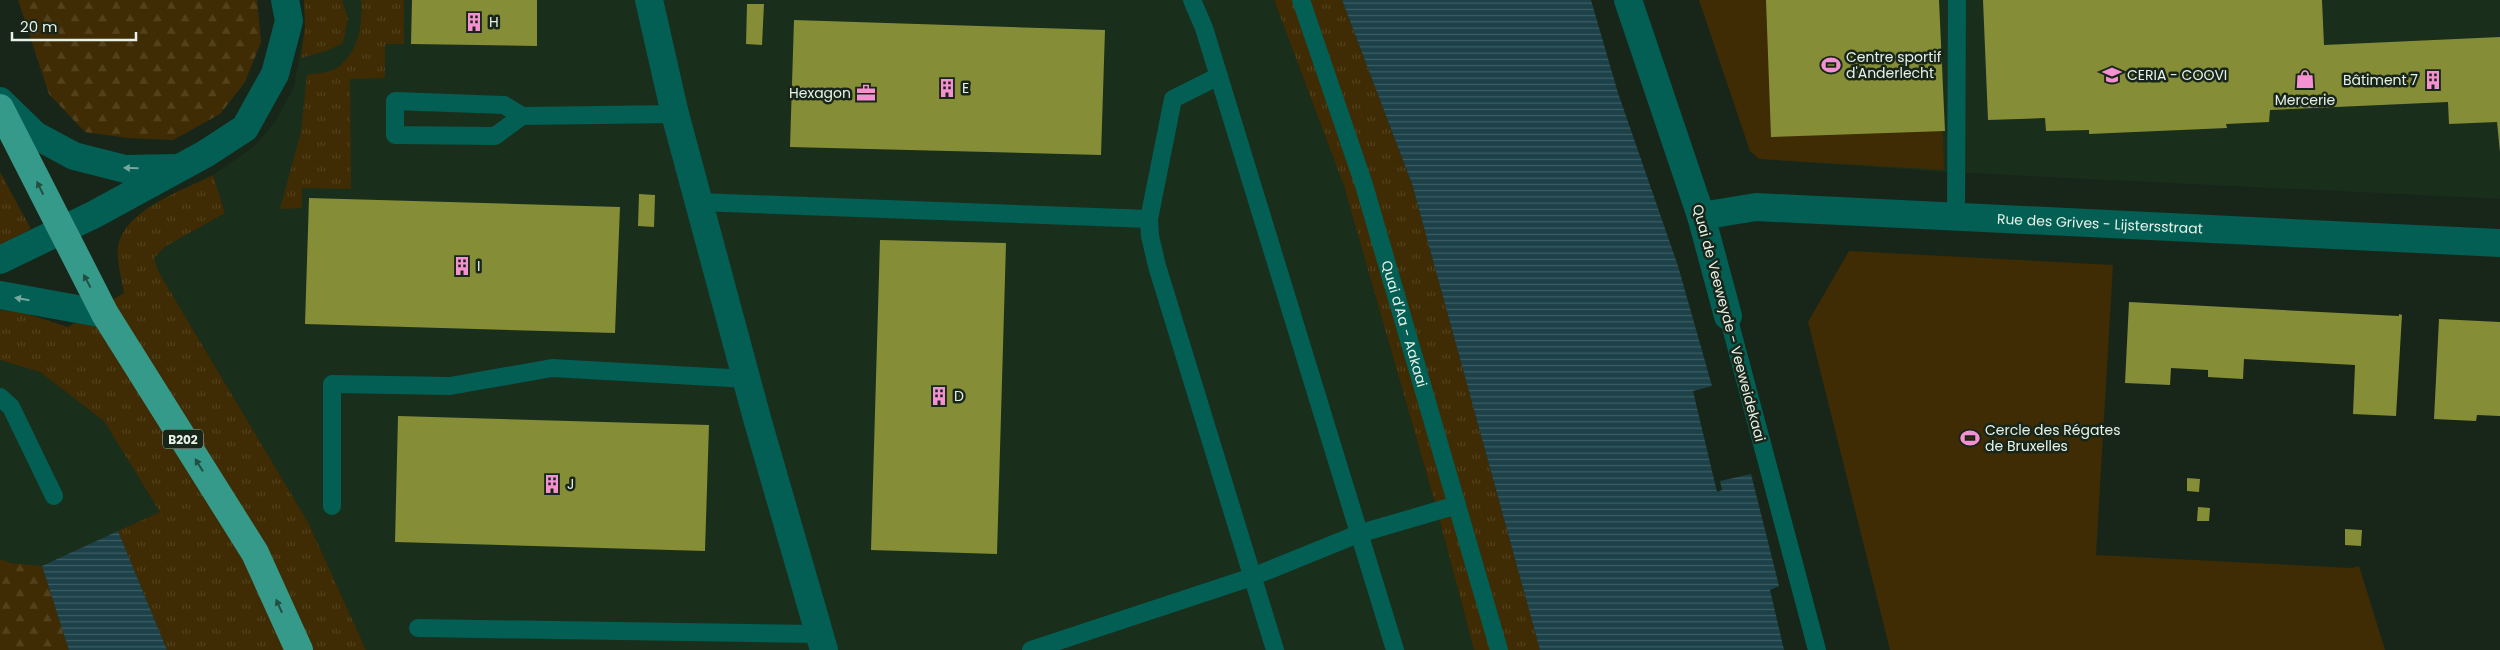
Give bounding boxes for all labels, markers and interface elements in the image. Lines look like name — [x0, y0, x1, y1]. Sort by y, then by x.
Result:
scale bar — [12, 10, 136, 42]
building icon: H — [463, 11, 485, 33]
place label: H — [489, 12, 499, 32]
text: 20 m — [20, 16, 58, 37]
place label: Centre sportif d'Anderlecht — [1846, 47, 1942, 83]
sports icon: Centre sportif d'Anderlecht — [1820, 54, 1842, 76]
school or university icon: CERIA - COOVI — [2101, 64, 2123, 86]
place label: CERIA - COOVI — [2127, 65, 2227, 85]
shop icon: Mercerie — [2294, 68, 2316, 90]
building icon: Bâtiment 7 — [2422, 69, 2444, 91]
place label: Bâtiment 7 — [2343, 70, 2418, 90]
building icon: E — [936, 77, 958, 99]
place label: E — [962, 78, 969, 98]
office icon: Hexagon — [855, 82, 877, 104]
place label: Hexagon — [789, 83, 851, 103]
place label: Mercerie — [2275, 90, 2336, 110]
one-way arrow — [123, 164, 139, 172]
one-way arrow — [36, 181, 44, 195]
street label: Quai de Veeweyde - Veeweidekaai — [1688, 202, 1770, 444]
street label: Rue des Grives - Lijstersstraat — [1996, 209, 2203, 239]
building icon: I — [451, 255, 473, 277]
place label: I — [477, 256, 480, 276]
street label: Quai d'Aa - Aakaai — [1376, 258, 1432, 390]
one-way arrow — [83, 273, 91, 288]
one-way arrow — [14, 295, 30, 303]
building icon: D — [928, 385, 950, 407]
place label: D — [954, 386, 964, 406]
place label: Cercle des Régates de Bruxelles — [1985, 420, 2120, 456]
sports icon: Cercle des Régates de Bruxelles — [1959, 427, 1981, 449]
road number: B202 — [163, 429, 203, 448]
one-way arrow — [194, 458, 203, 471]
building icon: J — [541, 473, 563, 495]
place label: J — [567, 474, 574, 494]
one-way arrow — [274, 599, 282, 613]

